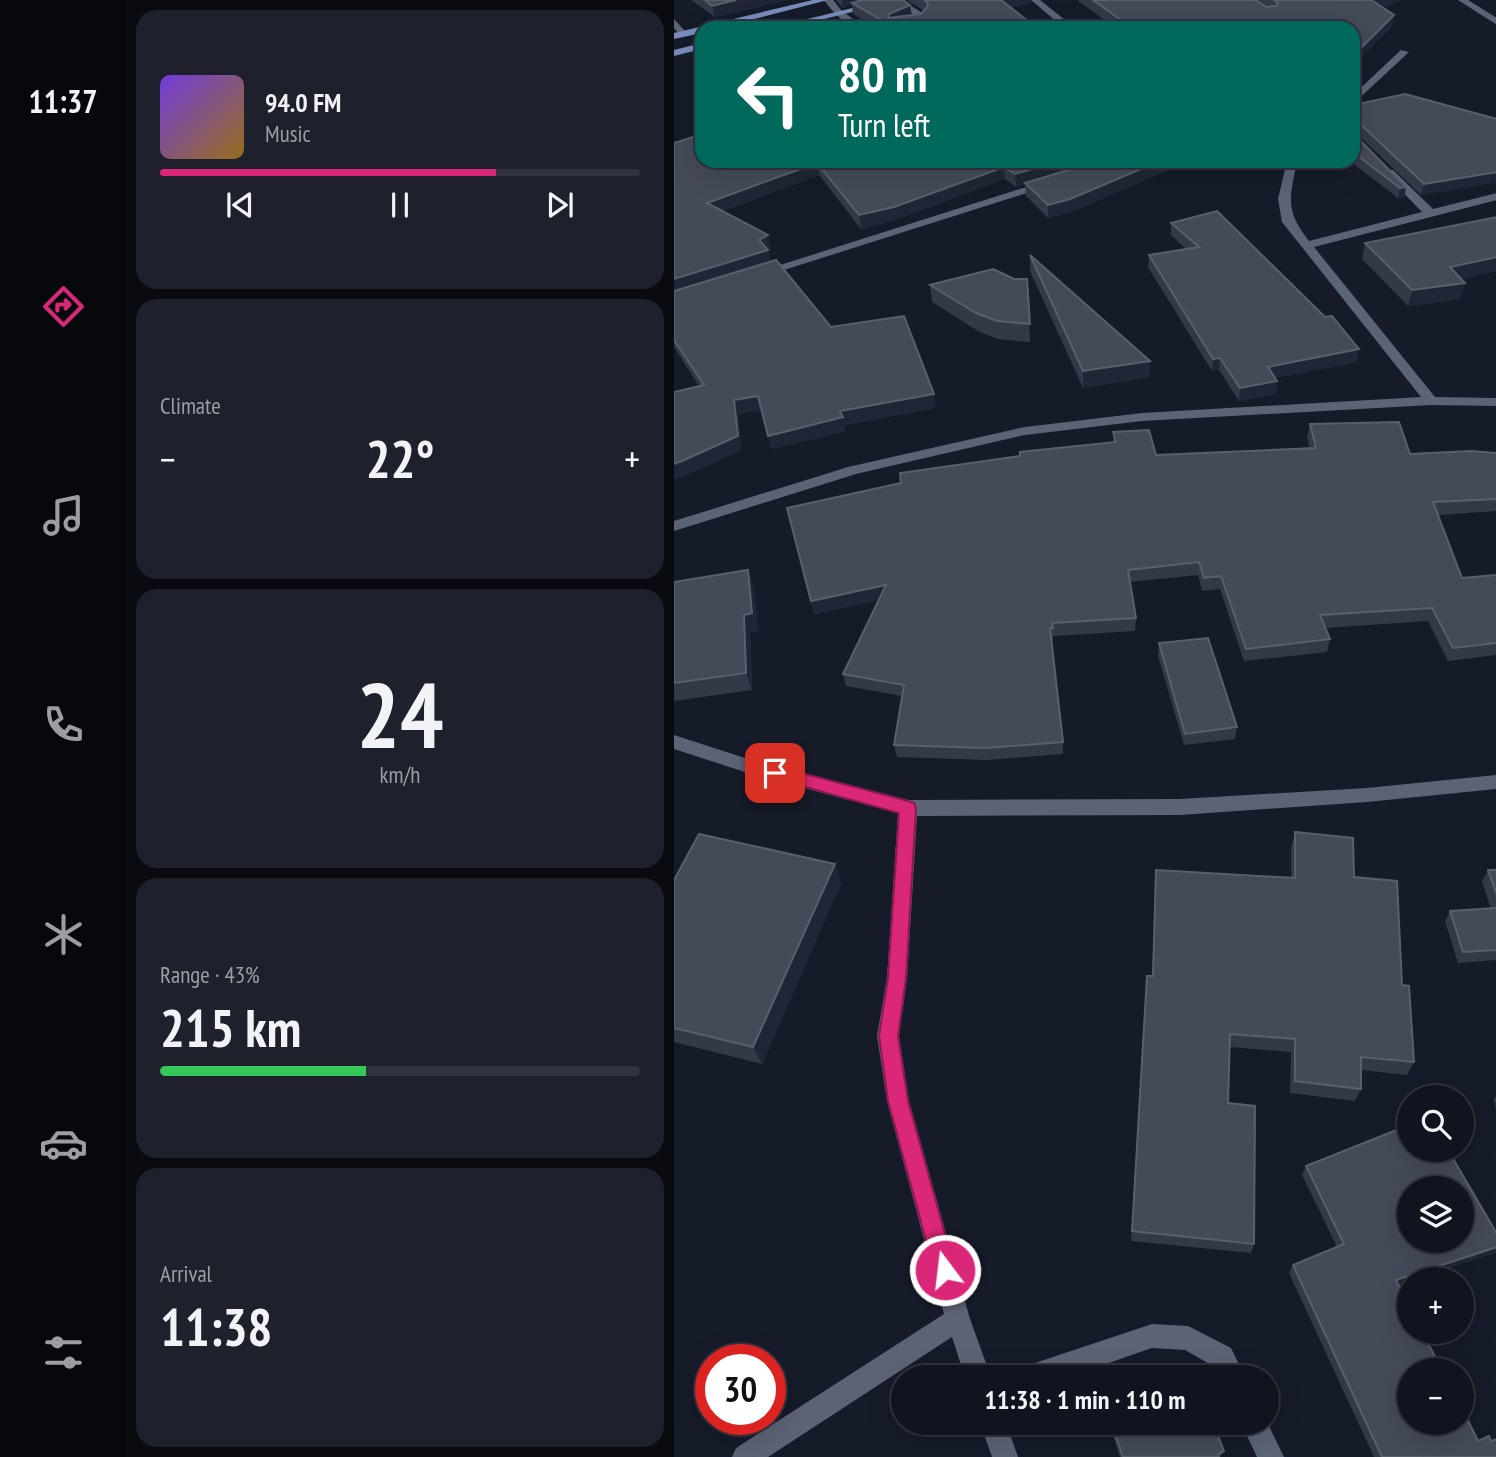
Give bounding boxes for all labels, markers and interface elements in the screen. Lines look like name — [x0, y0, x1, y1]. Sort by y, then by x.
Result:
text: 80 m — [838, 42, 927, 106]
icon: left — [723, 49, 814, 140]
text: 11:37 — [28, 80, 98, 122]
text: 94.0 FM — [265, 86, 341, 119]
text: Turn left — [838, 104, 930, 146]
text: Music — [265, 119, 311, 148]
icon: previous — [221, 186, 259, 224]
icon: pause — [381, 186, 419, 224]
icon: next — [541, 186, 579, 224]
icon: directions — [39, 282, 88, 331]
text: Climate — [160, 391, 221, 420]
text: 22° — [366, 425, 434, 492]
text: − — [160, 434, 176, 483]
text: + — [624, 434, 640, 483]
icon: music — [39, 491, 88, 540]
text: 24 — [357, 655, 444, 773]
icon: phone — [39, 700, 88, 749]
pin — [745, 743, 805, 803]
icon: arrive — [756, 754, 794, 792]
text: km/h — [380, 760, 420, 789]
icon: climate — [39, 910, 88, 959]
text: Range · 43% — [160, 960, 260, 989]
text: 215 km — [160, 994, 301, 1061]
map controls — [1397, 1085, 1474, 1435]
button: search — [1397, 1085, 1474, 1162]
icon: car — [39, 1119, 88, 1168]
button: layers — [1397, 1176, 1474, 1253]
position arrow — [908, 1233, 982, 1307]
text: Arrival — [160, 1259, 212, 1288]
button: + — [1397, 1267, 1474, 1344]
text: 11:38 — [160, 1293, 272, 1360]
icon: filters — [39, 1328, 88, 1377]
speed limit sign: 30 — [695, 1344, 786, 1435]
button: − — [1397, 1358, 1474, 1435]
text: 11:38 · 1 min · 110 m — [985, 1383, 1185, 1416]

